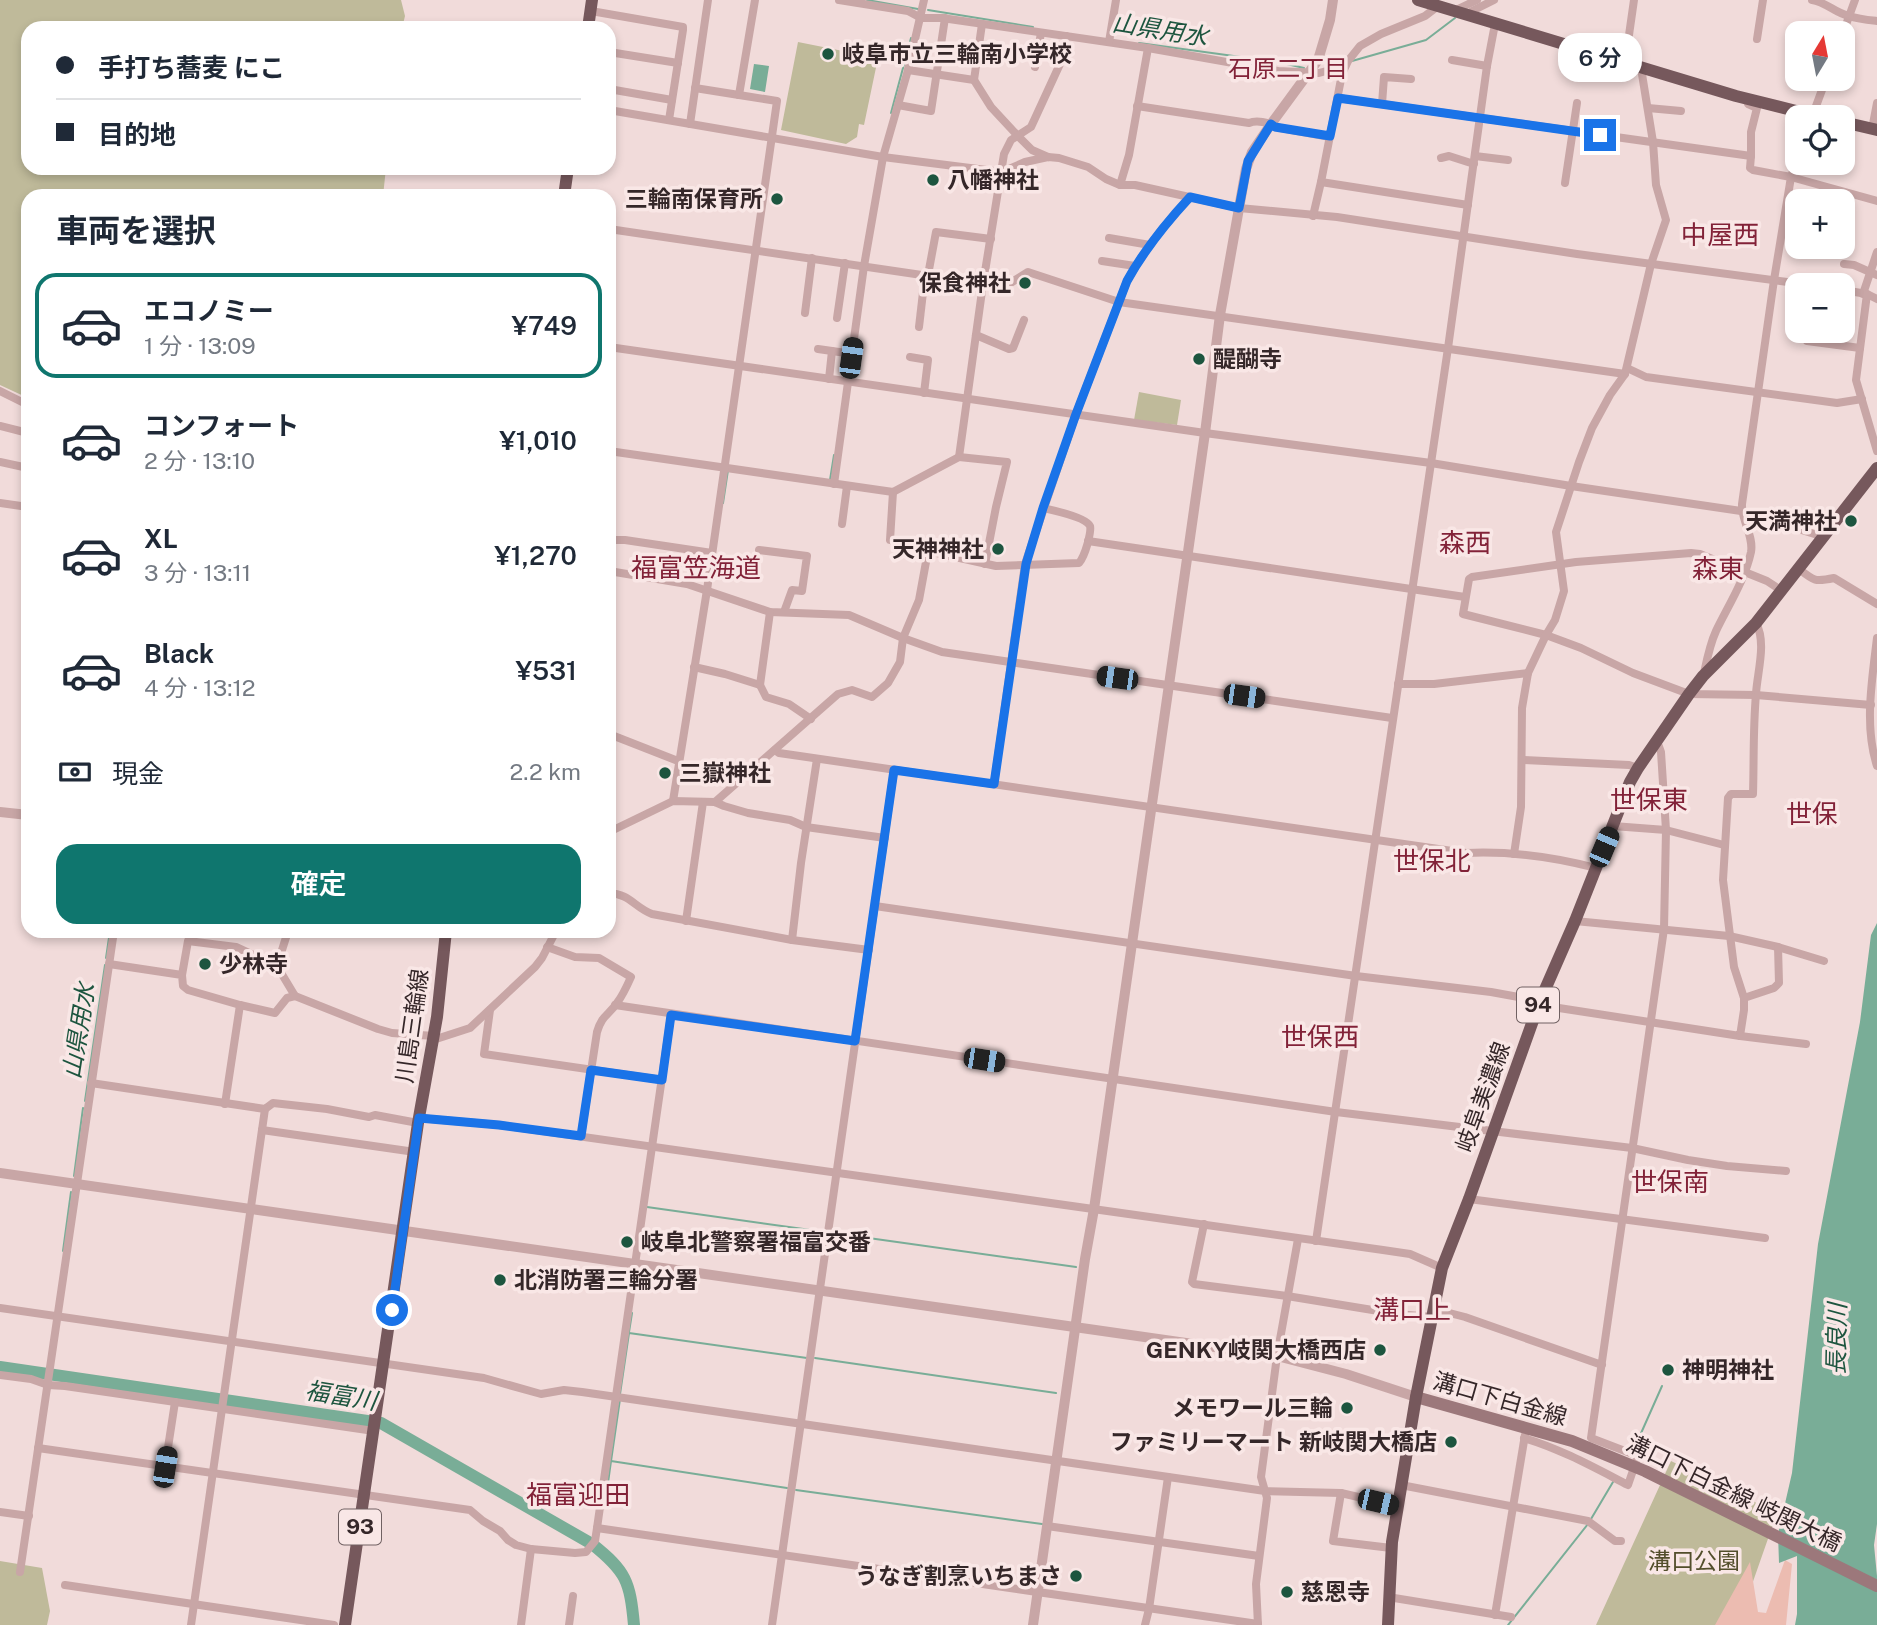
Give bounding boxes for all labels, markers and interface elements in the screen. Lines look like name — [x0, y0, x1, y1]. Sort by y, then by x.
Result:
water label: 山県用水 — [1111, 8, 1213, 51]
north arrow — [1785, 21, 1855, 91]
map controls — [1785, 21, 1855, 343]
callout: 6 分 — [1558, 33, 1642, 82]
place label: 岐阜市立三輪南小学校 — [842, 40, 1072, 67]
text: 6 分 — [1578, 44, 1622, 71]
marker: 岐阜市立三輪南小学校 — [820, 46, 836, 62]
text: 手打ち蕎麦 にこ — [98, 52, 285, 83]
district label: 石原二丁目 — [1228, 54, 1348, 82]
button: locate — [1785, 105, 1855, 175]
text: 目的地 — [98, 119, 176, 150]
route end — [1584, 119, 1616, 151]
place label: 八幡神社 — [947, 166, 1039, 193]
marker: 八幡神社 — [925, 172, 941, 188]
place label: 三輪南保育所 — [625, 185, 763, 212]
button: + — [1785, 189, 1855, 259]
marker: 三輪南保育所 — [769, 191, 785, 207]
text: 車両を選択 — [56, 212, 216, 249]
district label: 中屋西 — [1681, 219, 1759, 250]
place label: 保食神社 — [919, 269, 1011, 296]
button: − — [1785, 273, 1855, 343]
marker: 保食神社 — [1017, 275, 1033, 291]
icon: car — [60, 294, 123, 357]
text: エコノミー — [144, 295, 274, 326]
text: ¥749 — [511, 310, 577, 341]
text: 1 分 · 13:09 — [144, 332, 256, 359]
car — [838, 336, 865, 380]
place label: 醍醐寺 — [1213, 345, 1282, 372]
marker: 醍醐寺 — [1191, 351, 1207, 367]
icon: car — [60, 409, 123, 472]
text: コンフォート — [144, 410, 299, 441]
text: ¥1,010 — [499, 425, 577, 456]
text: 2 分 · 13:10 — [144, 447, 255, 474]
place label: 天満神社 — [1745, 507, 1837, 534]
marker: 天満神社 — [1843, 513, 1859, 529]
text: XL — [144, 523, 178, 554]
icon: car — [60, 524, 123, 587]
district label: 森西 — [1439, 527, 1491, 558]
place label: 天神神社 — [892, 535, 984, 562]
text: ¥1,270 — [494, 540, 577, 571]
marker: 天神神社 — [990, 541, 1006, 557]
district label: 福富笠海道 — [631, 552, 761, 583]
district label: 森東 — [1692, 553, 1744, 584]
text: 3 分 · 13:11 — [144, 559, 251, 586]
text: Black — [144, 638, 214, 669]
icon: car — [60, 639, 123, 702]
text: ¥531 — [516, 655, 577, 686]
car — [1095, 665, 1140, 691]
text: 4 分 · 13:12 — [144, 674, 255, 701]
car — [1222, 683, 1267, 709]
icon: cash — [56, 753, 94, 791]
text: 現金 — [112, 758, 164, 789]
text: 2.2 km — [510, 758, 581, 785]
place label: 三嶽神社 — [679, 759, 771, 786]
marker: 三嶽神社 — [657, 765, 673, 781]
district label: 世保東 — [1610, 784, 1688, 815]
district label: 世保 — [1786, 798, 1838, 829]
car — [1587, 824, 1622, 870]
button: 確定 — [56, 844, 581, 924]
district label: 世保北 — [1393, 845, 1471, 876]
place label: 少林寺 — [219, 950, 288, 977]
marker: 少林寺 — [197, 956, 213, 972]
street label: 川島三輪線 — [390, 967, 433, 1085]
water label: 山県用水 — [57, 978, 100, 1080]
road number: 94 — [1517, 988, 1559, 1023]
district label: 世保西 — [1281, 1021, 1359, 1052]
street label: 岐阜美濃線 — [1450, 1038, 1515, 1155]
car — [962, 1046, 1007, 1074]
district label: 世保南 — [1631, 1166, 1709, 1197]
place label: 岐阜北警察署福富交番 — [641, 1228, 871, 1255]
marker: 岐阜北警察署福富交番 — [619, 1234, 635, 1250]
place label: 北消防署三輪分署 — [514, 1266, 698, 1293]
marker: 北消防署三輪分署 — [492, 1272, 508, 1288]
route start — [376, 1294, 408, 1326]
district label: 溝口上 — [1373, 1294, 1451, 1325]
water label: 長良川 — [1821, 1300, 1851, 1375]
place label: GENKY岐関大橋西店 — [1146, 1336, 1366, 1363]
marker: GENKY岐関大橋西店 — [1372, 1342, 1388, 1358]
place label: 神明神社 — [1682, 1356, 1774, 1383]
marker: 神明神社 — [1660, 1362, 1676, 1378]
street label: 溝口下白金線 — [1430, 1367, 1570, 1431]
water label: 福富川 — [303, 1376, 382, 1415]
place label: メモワール三輪 — [1172, 1394, 1333, 1421]
marker: メモワール三輪 — [1339, 1400, 1355, 1416]
place label: ファミリーマート 新岐関大橋店 — [1110, 1428, 1437, 1455]
street label: 溝口下白金線 岐関大橋 — [1622, 1429, 1846, 1556]
marker: ファミリーマート 新岐関大橋店 — [1443, 1434, 1459, 1450]
car — [152, 1445, 179, 1489]
district label: 福富迎田 — [526, 1479, 630, 1510]
car — [1356, 1487, 1401, 1517]
road number: 93 — [339, 1510, 381, 1544]
park label: 溝口公園 — [1648, 1547, 1740, 1574]
place label: うなぎ割烹いちまさ — [855, 1562, 1062, 1589]
marker: うなぎ割烹いちまさ — [1068, 1568, 1084, 1584]
place label: 慈恩寺 — [1301, 1578, 1370, 1605]
marker: 慈恩寺 — [1279, 1584, 1295, 1600]

